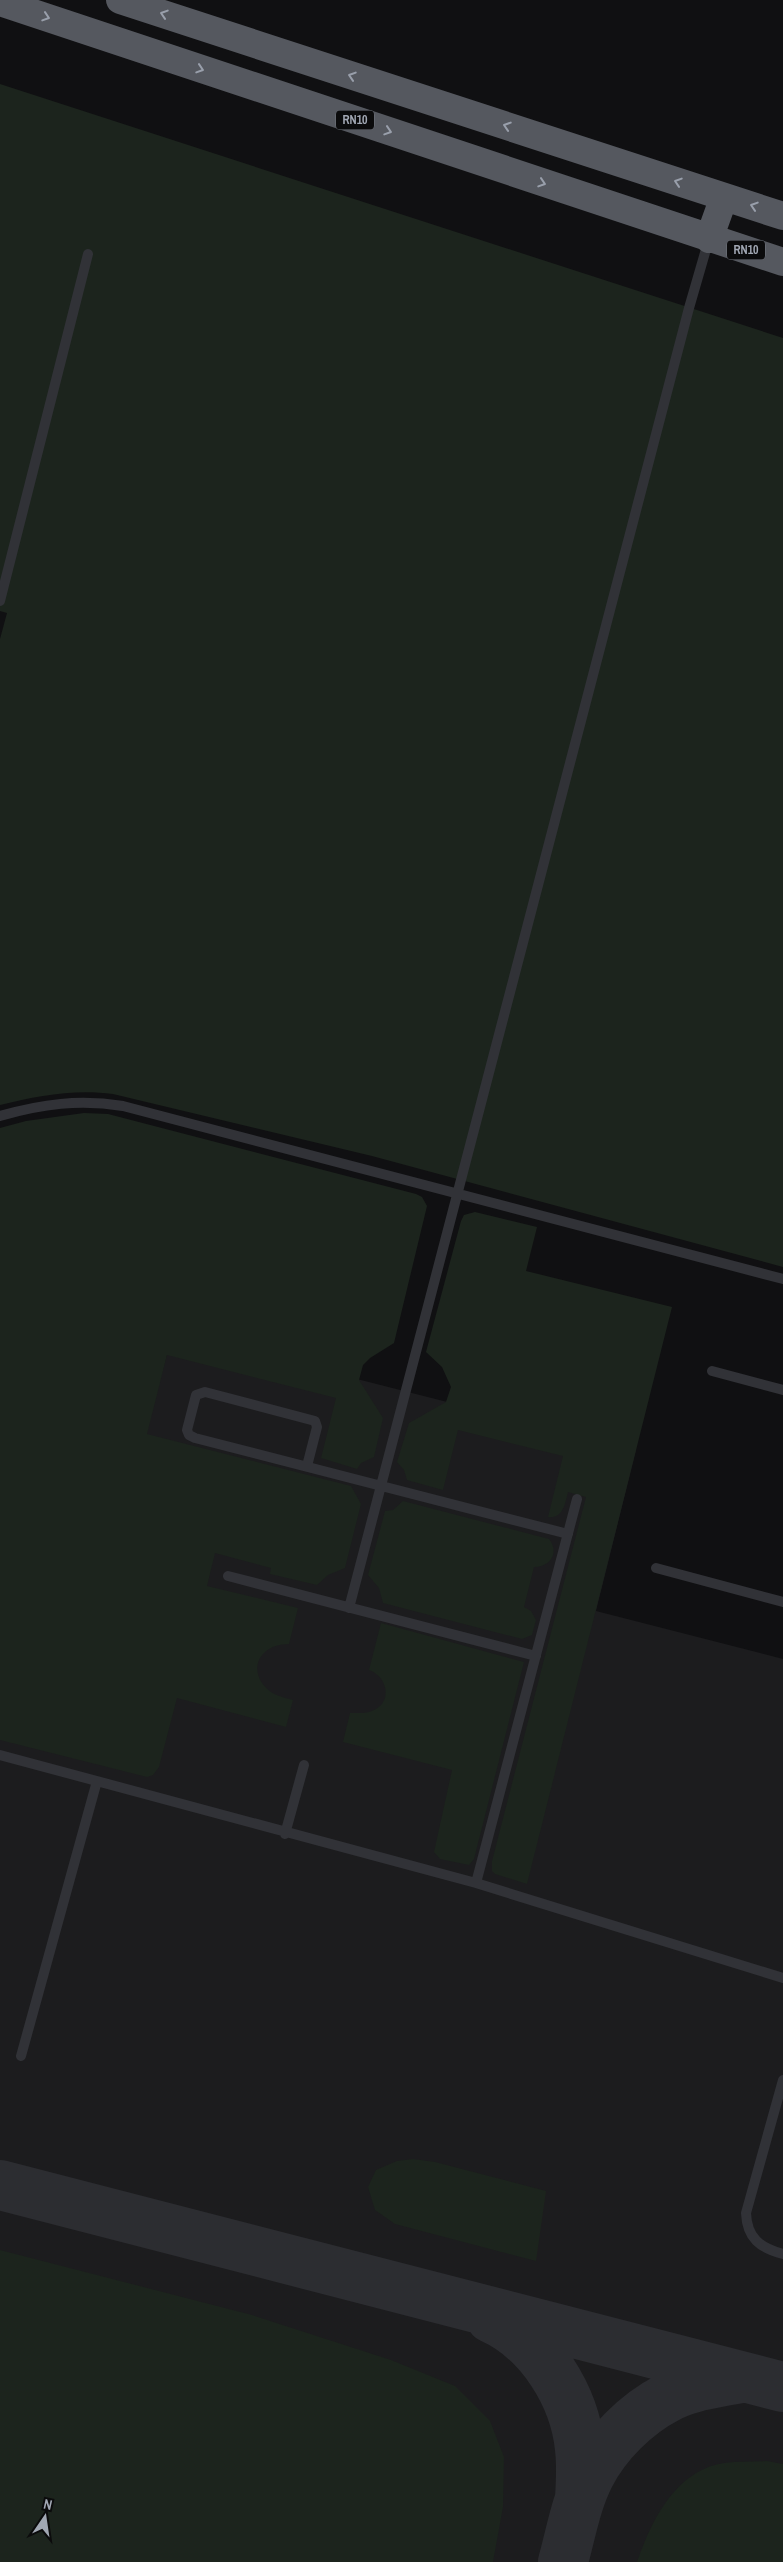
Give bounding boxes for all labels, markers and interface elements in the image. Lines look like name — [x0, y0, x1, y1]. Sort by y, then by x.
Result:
one-way arrow — [161, 10, 169, 20]
one-way arrow — [42, 12, 50, 22]
one-way arrow — [196, 63, 204, 73]
one-way arrow — [349, 71, 357, 81]
road number: RN10 — [336, 110, 374, 130]
one-way arrow — [503, 122, 511, 132]
one-way arrow — [383, 125, 391, 135]
one-way arrow — [537, 177, 546, 187]
one-way arrow — [674, 177, 683, 187]
one-way arrow — [750, 202, 758, 212]
road number: RN10 — [727, 240, 765, 260]
north arrow — [20, 2492, 70, 2542]
text: N — [42, 2495, 54, 2514]

